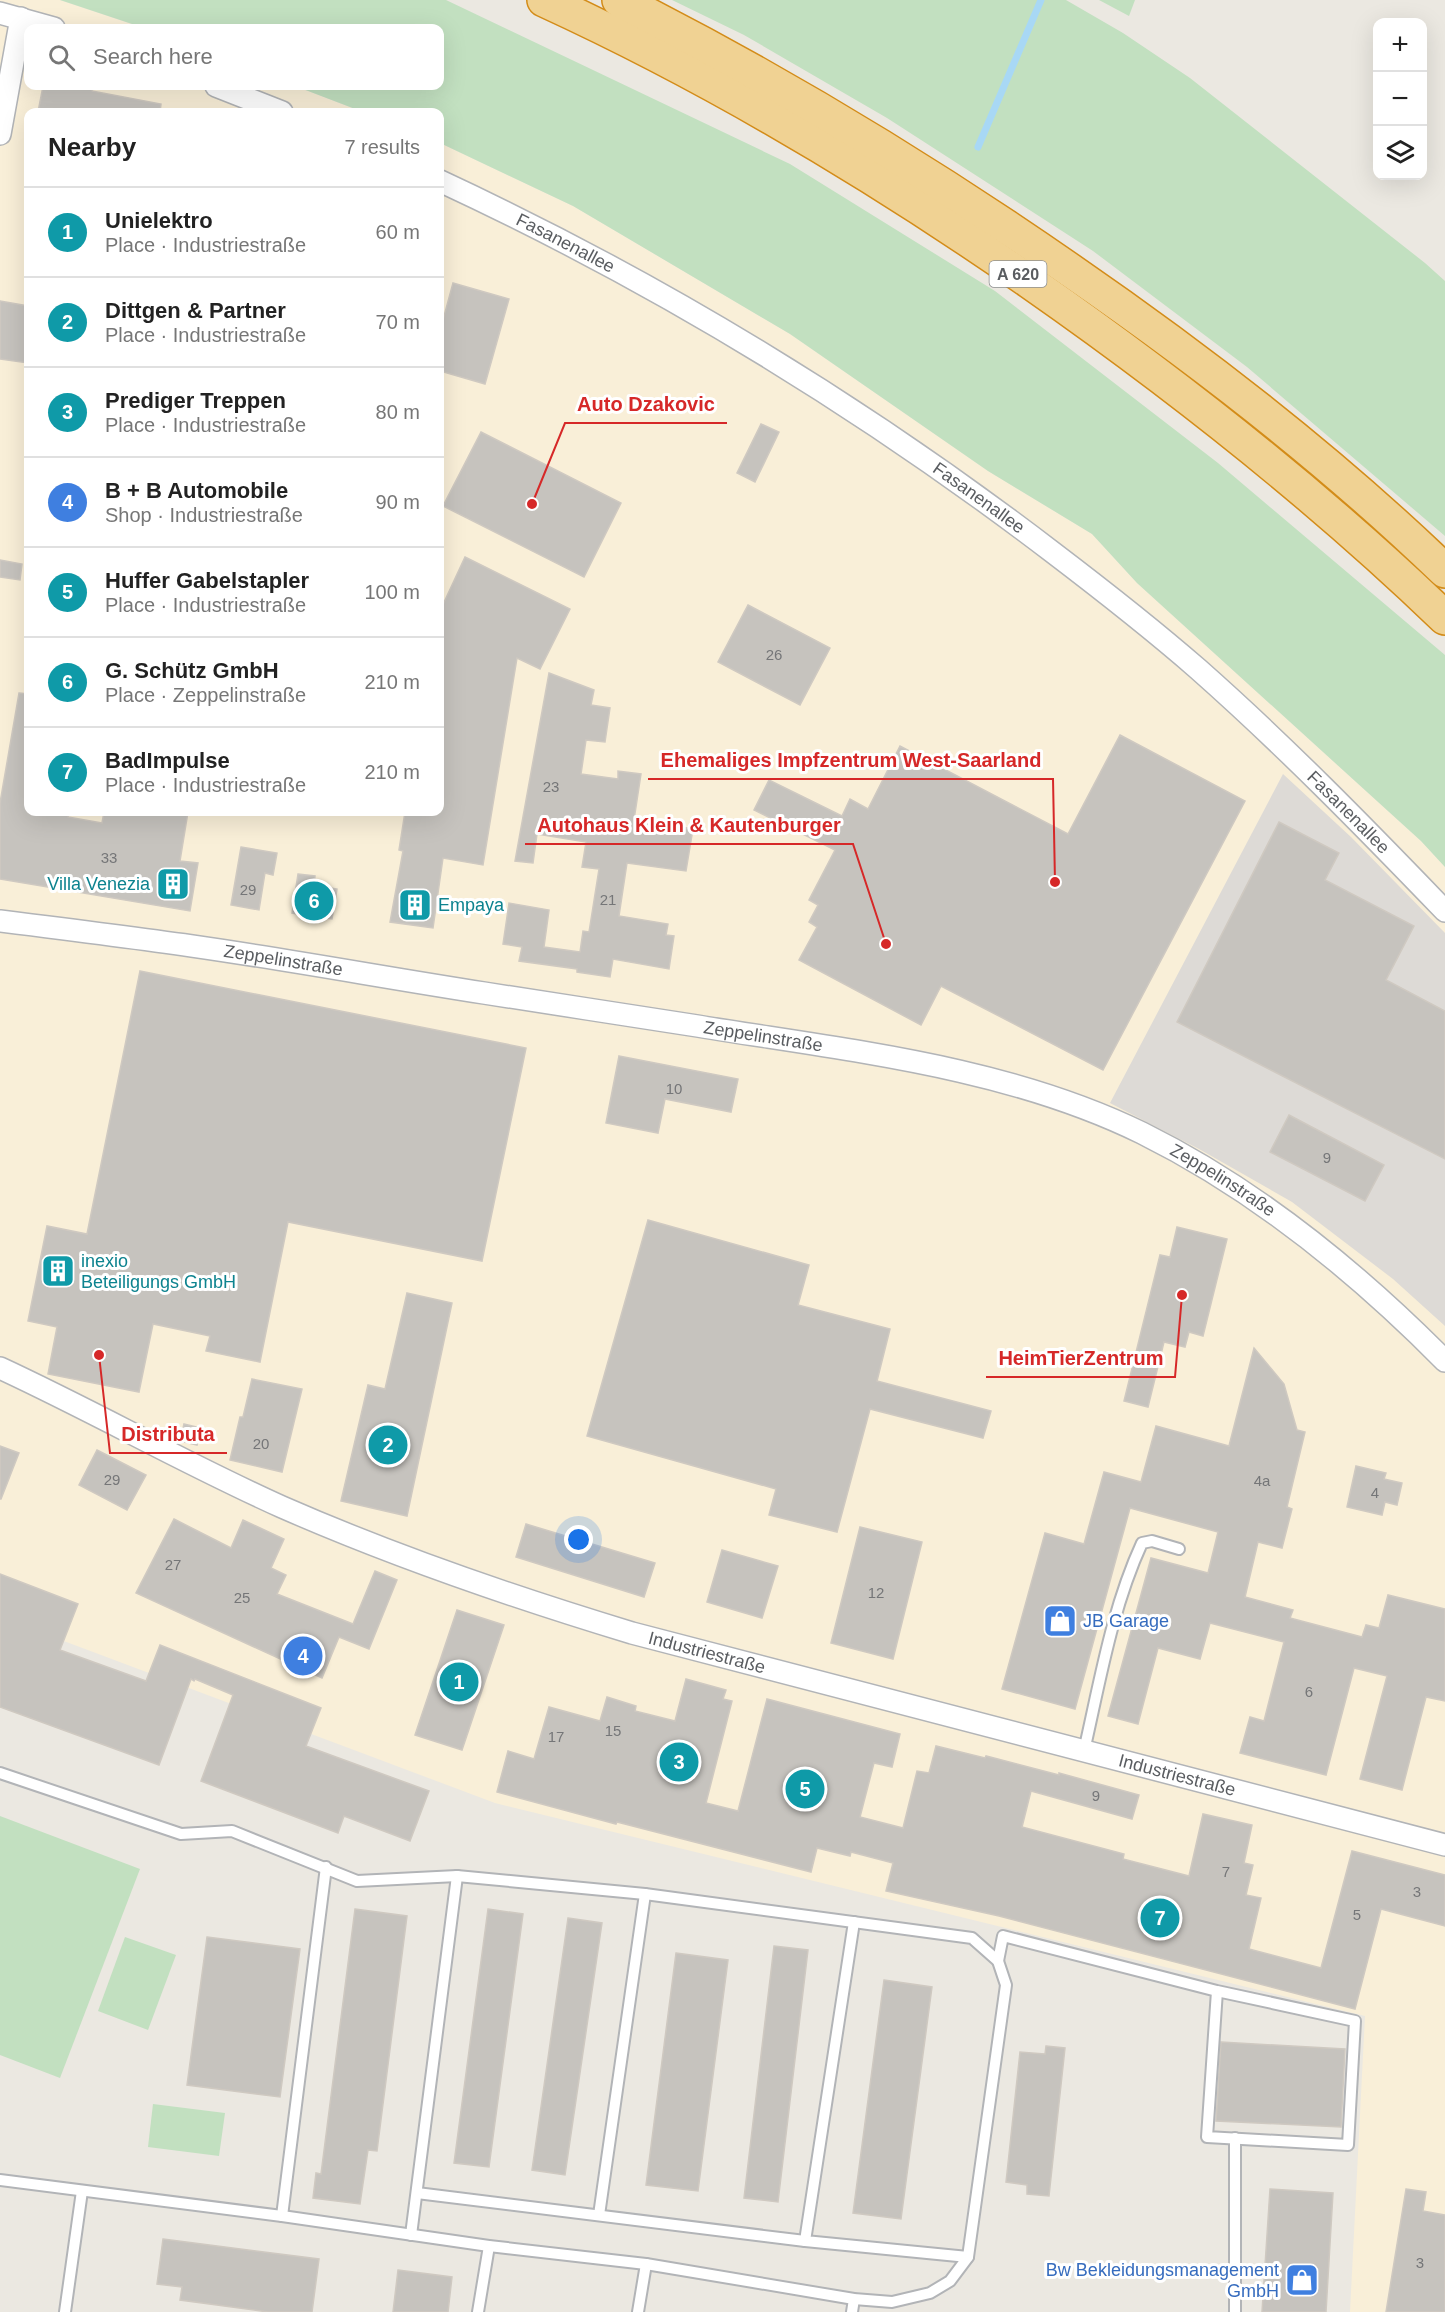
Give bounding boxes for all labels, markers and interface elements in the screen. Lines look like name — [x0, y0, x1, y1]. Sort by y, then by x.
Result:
map controls — [1373, 18, 1427, 180]
button: + — [1373, 18, 1427, 72]
search box — [24, 24, 444, 90]
icon: search — [45, 41, 78, 74]
text: Search here — [93, 44, 213, 69]
button: − — [1373, 72, 1427, 126]
button: layers — [1373, 126, 1427, 180]
text: Nearby — [48, 132, 136, 162]
text: 7 results — [344, 136, 420, 158]
text: Unielektro — [105, 208, 213, 233]
street label: Fasanenallee — [513, 209, 618, 277]
text: 1 — [62, 221, 73, 243]
text: 60 m — [376, 221, 420, 243]
text: Place · Industriestraße — [105, 234, 306, 256]
road number: A 620 — [990, 261, 1046, 287]
text: Dittgen & Partner — [105, 298, 286, 323]
text: 2 — [62, 311, 73, 333]
text: 70 m — [376, 311, 420, 333]
text: Place · Industriestraße — [105, 324, 306, 346]
callout: Auto Dzakovic — [565, 385, 727, 423]
text: Prediger Treppen — [105, 388, 286, 413]
text: Auto Dzakovic — [577, 393, 715, 415]
text: 3 — [62, 401, 73, 423]
text: 80 m — [376, 401, 420, 423]
text: Place · Industriestraße — [105, 414, 306, 436]
street label: Fasanenallee — [929, 458, 1029, 538]
text: B + B Automobile — [105, 478, 288, 503]
text: 4 — [62, 491, 73, 513]
text: 90 m — [376, 491, 420, 513]
text: Shop · Industriestraße — [105, 504, 303, 526]
text: Huffer Gabelstapler — [105, 568, 309, 593]
text: 5 — [62, 581, 73, 603]
text: 100 m — [364, 581, 420, 603]
text: Place · Industriestraße — [105, 594, 306, 616]
house number: 26 — [766, 646, 782, 663]
text: G. Schütz GmbH — [105, 658, 279, 683]
text: 6 — [62, 671, 73, 693]
text: 210 m — [364, 671, 420, 693]
text: Place · Zeppelinstraße — [105, 684, 306, 706]
callout: Ehemaliges Impfzentrum West-Saarland — [648, 741, 1053, 779]
text: BadImpulse — [105, 748, 230, 773]
text: Ehemaliges Impfzentrum West-Saarland — [661, 749, 1041, 771]
text: 7 — [62, 761, 73, 783]
text: 210 m — [364, 761, 420, 783]
street label: Fasanenallee — [1303, 767, 1394, 858]
text: Place · Industriestraße — [105, 774, 306, 796]
house number: 23 — [543, 778, 559, 795]
callout: Autohaus Klein & Kautenburger — [525, 806, 853, 844]
text: Autohaus Klein & Kautenburger — [537, 814, 841, 836]
house number: 33 — [101, 849, 117, 866]
building icon: Villa Venezia — [155, 866, 191, 902]
place label: Villa Venezia — [47, 874, 151, 894]
pin: 6 — [294, 878, 334, 924]
house number: 29 — [240, 881, 256, 898]
building icon: Empaya — [397, 887, 433, 923]
house number: 21 — [600, 891, 616, 908]
place label: Empaya — [438, 895, 505, 915]
street label: Zeppelinstraße — [222, 941, 344, 980]
street label: Zeppelinstraße — [702, 1017, 824, 1055]
house number: 10 — [666, 1080, 682, 1097]
street label: Zeppelinstraße — [1167, 1140, 1279, 1221]
house number: 9 — [1323, 1149, 1331, 1166]
place label: inexio Beteiligungs GmbH — [81, 1251, 236, 1292]
building icon: inexio Beteiligungs GmbH — [40, 1253, 76, 1289]
callout: HeimTierZentrum — [986, 1339, 1175, 1377]
text: HeimTierZentrum — [998, 1347, 1164, 1369]
callout: Distributa — [110, 1415, 227, 1453]
pin: 2 — [368, 1422, 408, 1468]
text: Distributa — [121, 1423, 216, 1445]
house number: 20 — [253, 1435, 269, 1452]
house number: 29 — [104, 1471, 120, 1488]
house number: 4a — [1254, 1472, 1271, 1489]
house number: 4 — [1371, 1484, 1379, 1501]
your location — [564, 1525, 593, 1554]
house number: 27 — [165, 1556, 181, 1573]
house number: 12 — [868, 1584, 884, 1601]
house number: 25 — [234, 1589, 250, 1606]
shop icon: JB Garage — [1042, 1603, 1078, 1639]
place label: JB Garage — [1083, 1611, 1169, 1631]
street label: Industriestraße — [646, 1628, 768, 1677]
pin: 4 — [284, 1634, 322, 1678]
pin: 1 — [440, 1660, 478, 1704]
house number: 6 — [1305, 1683, 1313, 1700]
house number: 15 — [605, 1722, 621, 1739]
house number: 17 — [548, 1728, 564, 1745]
pin: 3 — [660, 1740, 698, 1784]
street label: Industriestraße — [1116, 1750, 1238, 1800]
pin: 5 — [786, 1766, 824, 1812]
house number: 9 — [1092, 1787, 1100, 1804]
house number: 7 — [1222, 1863, 1230, 1880]
house number: 3 — [1413, 1883, 1421, 1900]
pin: 7 — [1140, 1896, 1180, 1940]
house number: 5 — [1353, 1906, 1361, 1923]
house number: 3 — [1416, 2254, 1424, 2271]
place label: Bw Bekleidungsmanagement GmbH — [1046, 2260, 1279, 2301]
shop icon: Bw Bekleidungsmanagement GmbH — [1284, 2262, 1320, 2298]

